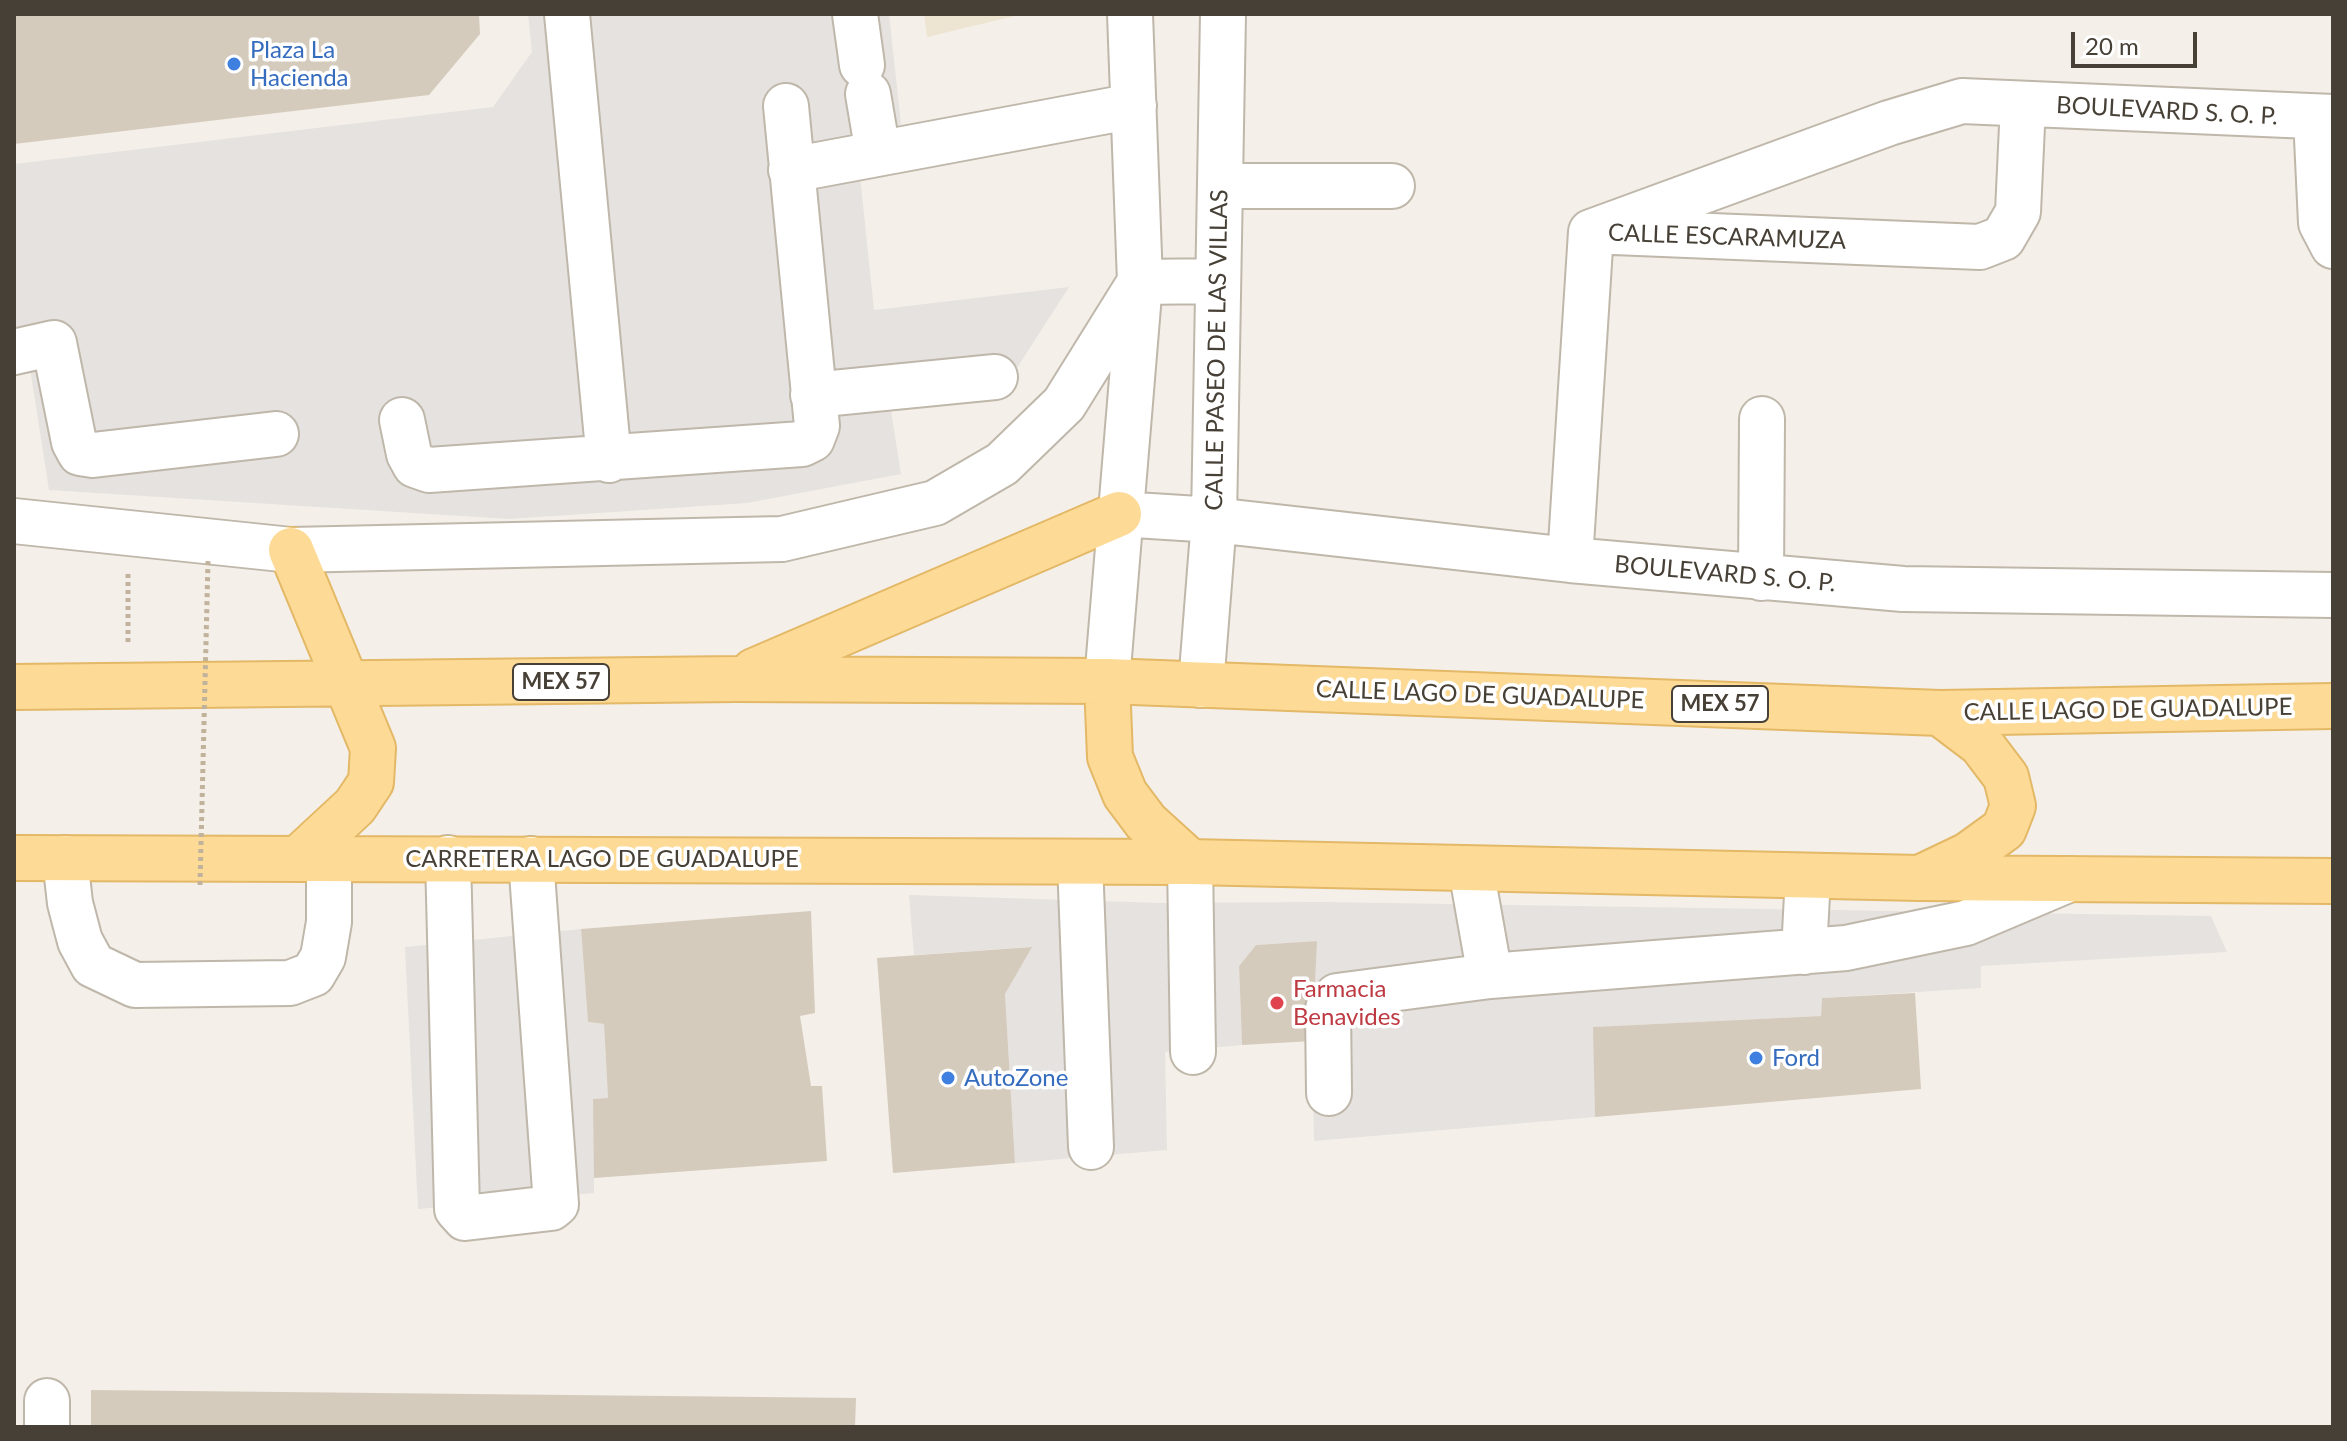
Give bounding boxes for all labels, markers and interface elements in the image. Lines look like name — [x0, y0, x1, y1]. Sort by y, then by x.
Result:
scale bar — [2075, 16, 2201, 66]
text: 20 m — [2085, 31, 2139, 60]
place label: Plaza La Hacienda — [250, 36, 349, 92]
marker: Plaza La Hacienda — [225, 55, 243, 73]
street label: BOULEVARD S. O. P. — [2055, 91, 2279, 131]
street label: CALLE PASEO DE LAS VILLAS — [1200, 189, 1234, 511]
street label: CALLE ESCARAMUZA — [1608, 218, 1846, 256]
street label: BOULEVARD S. O. P. — [1613, 550, 1837, 598]
road number: MEX 57 — [513, 664, 609, 700]
street label: CALLE LAGO DE GUADALUPE — [1315, 675, 1645, 715]
road number: MEX 57 — [1672, 686, 1768, 722]
street label: CALLE LAGO DE GUADALUPE — [1963, 693, 2293, 727]
street label: CARRETERA LAGO DE GUADALUPE — [405, 845, 799, 873]
place label: Farmacia Benavides — [1293, 975, 1401, 1031]
marker: Farmacia Benavides — [1268, 994, 1286, 1012]
place label: Ford — [1772, 1044, 1820, 1072]
marker: Ford — [1747, 1049, 1765, 1067]
place label: AutoZone — [964, 1064, 1068, 1092]
marker: AutoZone — [939, 1069, 957, 1087]

